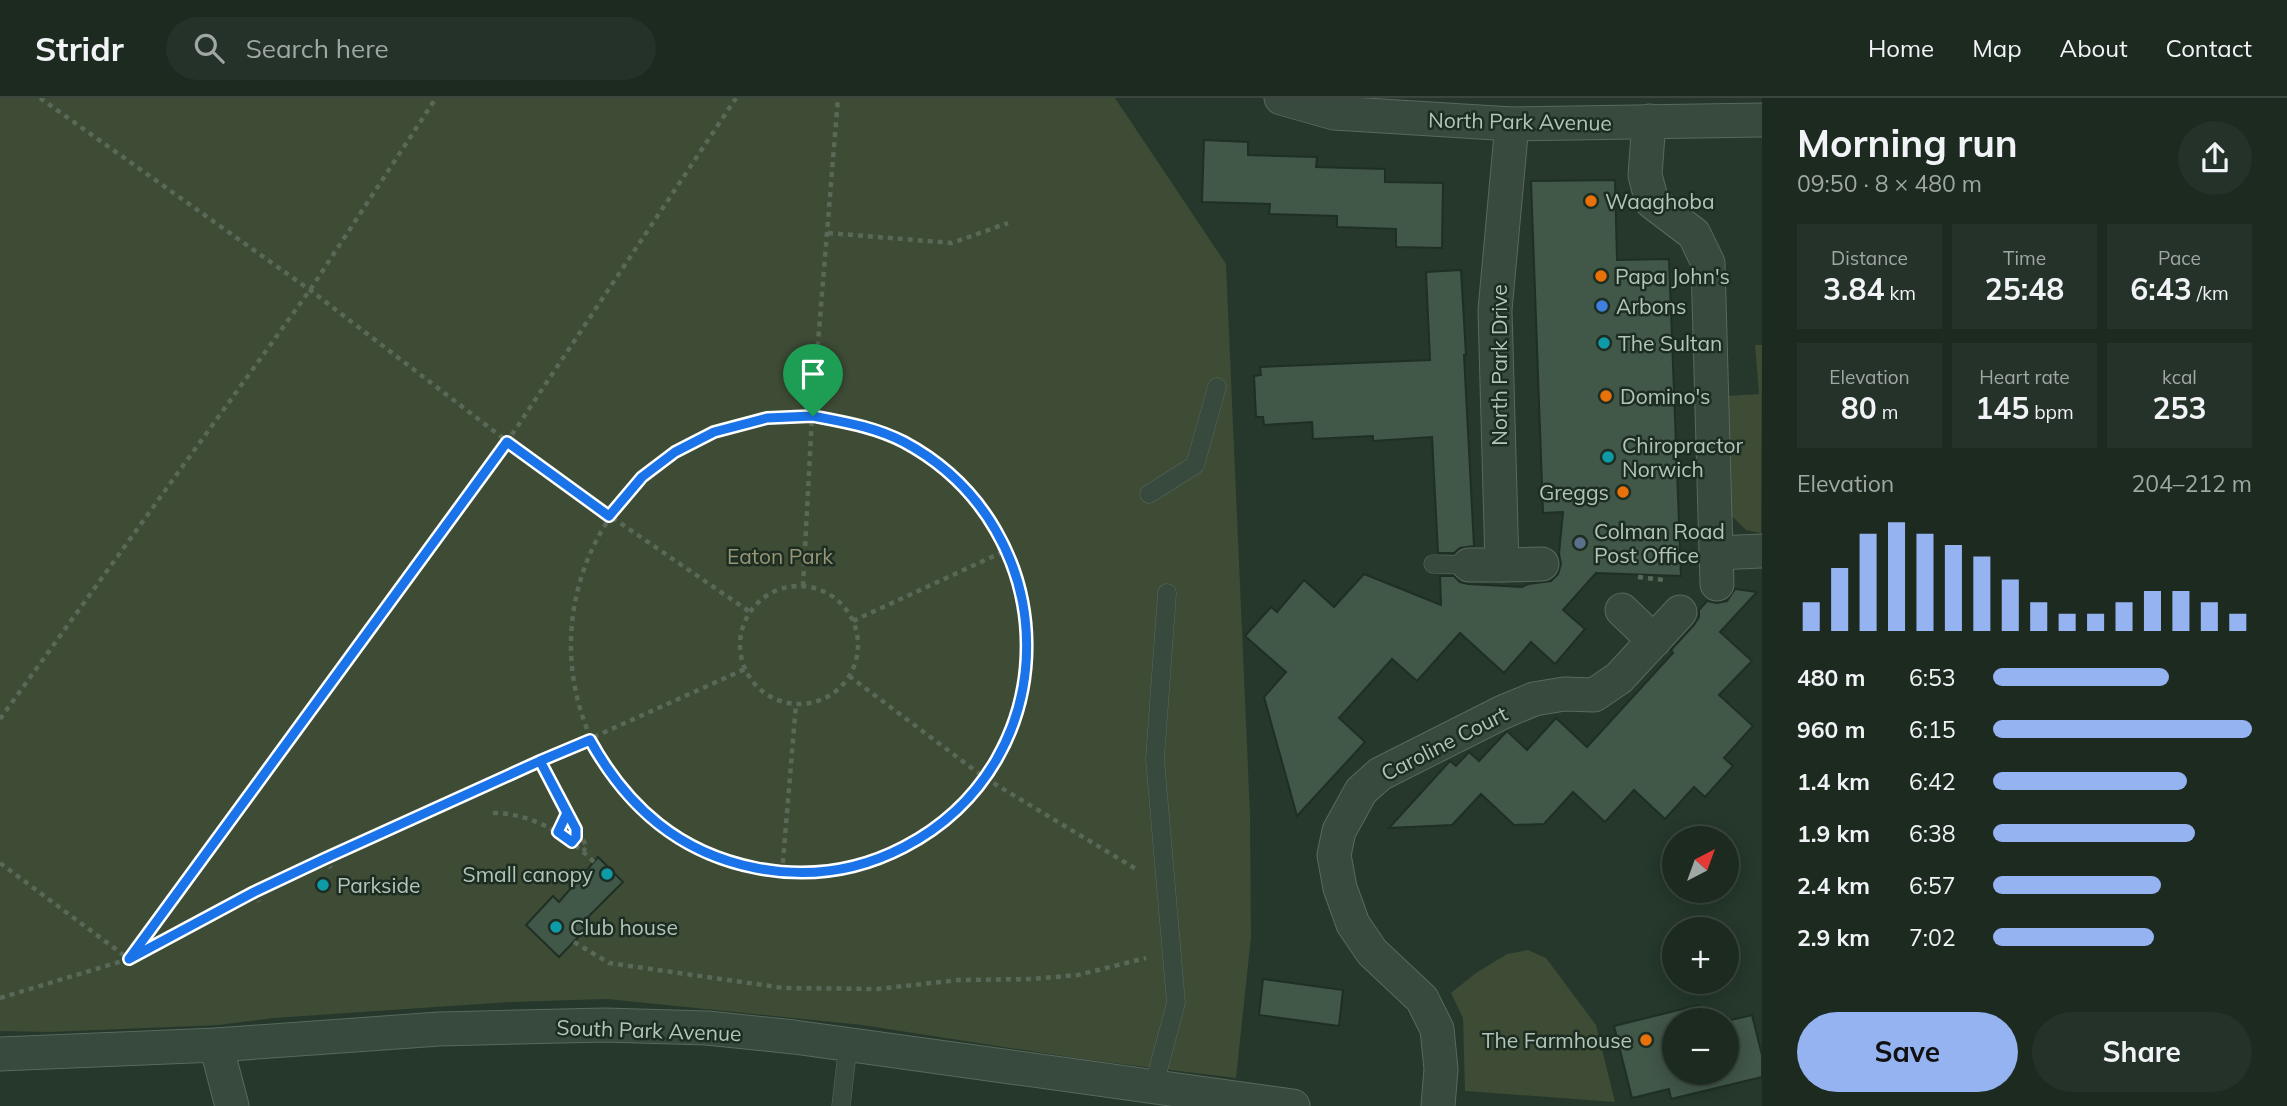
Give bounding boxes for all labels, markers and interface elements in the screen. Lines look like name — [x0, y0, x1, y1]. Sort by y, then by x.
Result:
search box — [166, 17, 656, 80]
text: Stridr — [35, 28, 124, 69]
icon: search — [190, 29, 228, 67]
text: Search here — [246, 32, 389, 65]
text: Home — [1868, 33, 1934, 63]
text: Map — [1972, 33, 2022, 63]
text: About — [2060, 33, 2128, 63]
text: Contact — [2166, 33, 2252, 63]
street label: North Park Avenue — [1428, 106, 1612, 136]
text: Morning run — [1797, 119, 2018, 167]
button: share — [2178, 121, 2252, 195]
text: 09:50 · 8 × 480 m — [1797, 169, 1982, 198]
place label: Waaghoba — [1605, 188, 1715, 214]
marker: Waaghoba — [1583, 193, 1599, 209]
text: Distance — [1831, 246, 1908, 270]
text: Time — [2003, 246, 2046, 270]
text: Pace — [2158, 246, 2201, 270]
place label: Papa John's — [1615, 263, 1730, 289]
marker: Papa John's — [1593, 268, 1609, 284]
text: 3.84 — [1823, 270, 1885, 308]
text: 25:48 — [1985, 270, 2064, 308]
text: 6:43 — [2130, 270, 2192, 308]
text: km — [1885, 281, 1916, 305]
text: /km — [2192, 281, 2229, 305]
street label: North Park Drive — [1486, 284, 1512, 446]
place label: Arbons — [1616, 293, 1686, 319]
marker: Arbons — [1594, 298, 1610, 314]
place label: The Sultan — [1618, 330, 1722, 356]
marker: The Sultan — [1596, 335, 1612, 351]
pin — [783, 344, 843, 416]
icon: arrive — [794, 355, 832, 393]
text: Elevation — [1829, 365, 1910, 389]
text: Heart rate — [1979, 365, 2070, 389]
text: kcal — [2162, 365, 2197, 389]
place label: Domino's — [1620, 383, 1710, 409]
marker: Domino's — [1598, 388, 1614, 404]
text: 80 — [1841, 389, 1877, 427]
text: 145 — [1975, 389, 2029, 427]
text: 253 — [2153, 389, 2207, 427]
text: m — [1877, 400, 1898, 424]
text: bpm — [2029, 400, 2074, 424]
place label: Chiropractor Norwich — [1622, 432, 1744, 482]
marker: Chiropractor Norwich — [1600, 449, 1616, 465]
text: Elevation — [1797, 469, 1894, 498]
text: 204–212 m — [2131, 469, 2252, 498]
place label: Greggs — [1539, 479, 1609, 505]
marker: Greggs — [1615, 484, 1631, 500]
place label: Colman Road Post Office — [1594, 518, 1725, 568]
marker: Colman Road Post Office — [1572, 535, 1588, 551]
park label: Eaton Park — [727, 543, 833, 569]
text: 480 m — [1797, 663, 1865, 692]
text: 6:53 — [1909, 663, 1956, 692]
street label: Caroline Court — [1376, 700, 1512, 786]
text: 960 m — [1797, 715, 1865, 744]
text: 6:15 — [1909, 715, 1956, 744]
text: 1.4 km — [1797, 767, 1870, 796]
text: 6:42 — [1909, 767, 1956, 796]
text: 1.9 km — [1797, 819, 1870, 848]
text: 6:38 — [1909, 819, 1956, 848]
north arrow — [1662, 826, 1740, 903]
map controls — [1662, 826, 1739, 1085]
place label: Small canopy — [463, 861, 593, 887]
marker: Small canopy — [599, 866, 615, 882]
text: 2.4 km — [1797, 871, 1870, 900]
text: 6:57 — [1909, 871, 1956, 900]
place label: Parkside — [337, 872, 420, 898]
marker: Parkside — [315, 877, 331, 893]
place label: Club house — [570, 914, 678, 940]
button: + — [1662, 917, 1739, 994]
marker: Club house — [548, 919, 564, 935]
text: 2.9 km — [1797, 923, 1870, 952]
text: 7:02 — [1909, 923, 1956, 952]
button: − — [1662, 1008, 1739, 1085]
button: Save — [1797, 1012, 2018, 1092]
button: Share — [2032, 1012, 2252, 1092]
street label: South Park Avenue — [556, 1014, 742, 1046]
place label: The Farmhouse — [1482, 1027, 1632, 1053]
marker: The Farmhouse — [1638, 1032, 1654, 1048]

